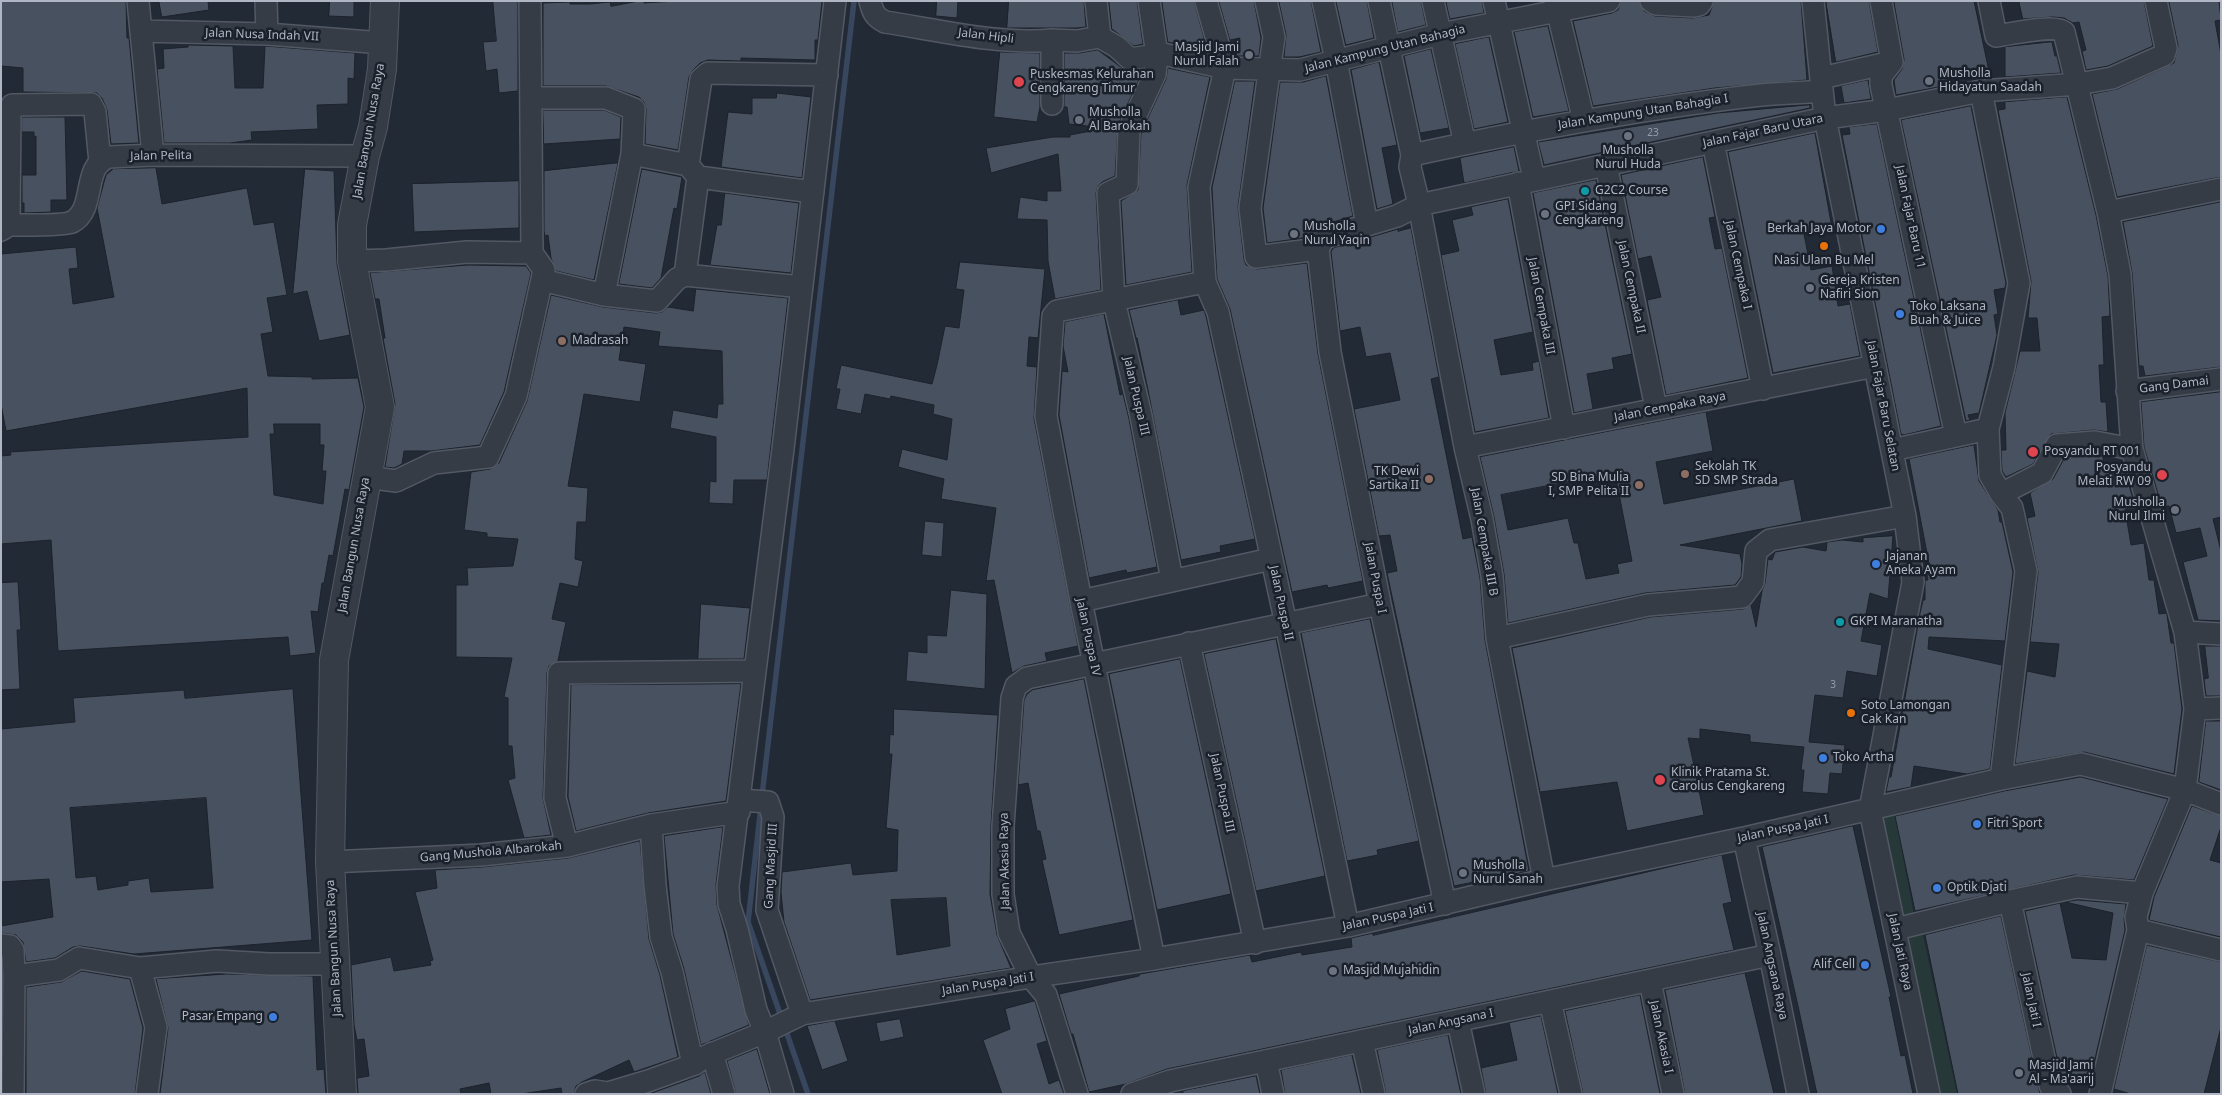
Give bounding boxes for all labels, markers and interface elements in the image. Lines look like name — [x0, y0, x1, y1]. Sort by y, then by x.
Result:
street label: Jalan Kampung Utan Bahagia — [1303, 22, 1467, 76]
street label: Jalan Hipli — [957, 25, 1015, 47]
street label: Jalan Nusa Indah VII — [205, 26, 319, 44]
place label: Masjid Jami Nurul Falah — [1174, 41, 1239, 69]
marker: Masjid Jami Nurul Falah — [1243, 49, 1255, 61]
street label: Jalan Bangun Nusa Raya — [350, 62, 388, 200]
place label: Musholla Hidayatun Saadah — [1939, 67, 2042, 95]
place label: Puskesmas Kelurahan Cengkareng Timur — [1030, 68, 1154, 96]
marker: Puskesmas Kelurahan Cengkareng Timur — [1012, 75, 1026, 89]
marker: Musholla Hidayatun Saadah — [1923, 75, 1935, 87]
street label: Jalan Kampung Utan Bahagia I — [1557, 91, 1729, 133]
place label: Musholla Al Barokah — [1089, 106, 1150, 134]
street label: Jalan Fajar Baru Utara — [1702, 111, 1824, 151]
marker: Musholla Al Barokah — [1073, 114, 1085, 126]
house number: 23 — [1647, 127, 1659, 139]
marker: Musholla Nurul Huda — [1622, 130, 1634, 142]
place label: Musholla Nurul Huda — [1595, 144, 1661, 172]
street label: Jalan Pelita — [130, 148, 192, 164]
street label: Jalan Fajar Baru 11 — [1892, 164, 1928, 270]
place label: G2C2 Course — [1595, 184, 1668, 198]
marker: G2C2 Course — [1579, 185, 1591, 197]
place label: GPI Sidang Cengkareng — [1555, 200, 1624, 228]
marker: GPI Sidang Cengkareng — [1539, 208, 1551, 220]
street label: Jalan Cempaka I — [1722, 219, 1754, 311]
place label: Musholla Nurul Yaqin — [1304, 220, 1370, 248]
place label: Berkah Jaya Motor — [1767, 222, 1871, 236]
marker: Berkah Jaya Motor — [1875, 223, 1887, 235]
marker: Musholla Nurul Yaqin — [1288, 228, 1300, 240]
street label: Jalan Cempaka II — [1614, 239, 1648, 335]
marker: Nasi Ulam Bu Mel — [1818, 240, 1830, 252]
place label: Nasi Ulam Bu Mel — [1774, 254, 1874, 268]
street label: Jalan Cempaka III — [1525, 256, 1557, 356]
place label: Gereja Kristen Nafiri Sion — [1820, 274, 1900, 302]
marker: Gereja Kristen Nafiri Sion — [1804, 282, 1816, 294]
place label: Toko Laksana Buah & Juice — [1910, 300, 1986, 328]
marker: Toko Laksana Buah & Juice — [1894, 308, 1906, 320]
place label: Madrasah — [572, 334, 628, 348]
marker: Madrasah — [556, 335, 568, 347]
street label: Jalan Fajar Baru Selatan — [1863, 339, 1903, 473]
street label: Jalan Puspa III — [1120, 355, 1152, 437]
street label: Gang Damai — [2138, 374, 2210, 396]
street label: Jalan Cempaka Raya — [1613, 389, 1727, 425]
marker: Posyandu RT 001 — [2026, 445, 2040, 459]
place label: Posyandu RT 001 — [2044, 445, 2140, 459]
place label: Sekolah TK SD SMP Strada — [1695, 460, 1778, 488]
place label: Posyandu Melati RW 09 — [2078, 461, 2151, 489]
place label: TK Dewi Sartika II — [1369, 465, 1419, 493]
marker: Sekolah TK SD SMP Strada — [1679, 468, 1691, 480]
marker: Posyandu Melati RW 09 — [2155, 468, 2169, 482]
place label: SD Bina Mulia I, SMP Pelita II — [1548, 471, 1629, 499]
marker: TK Dewi Sartika II — [1423, 473, 1435, 485]
street label: Jalan Bangun Nusa Raya — [335, 476, 373, 614]
marker: SD Bina Mulia I, SMP Pelita II — [1633, 479, 1645, 491]
street label: Jalan Cempaka III B — [1467, 487, 1501, 597]
place label: Musholla Nurul Ilmi — [2108, 496, 2165, 524]
marker: Musholla Nurul Ilmi — [2169, 504, 2181, 516]
street label: Jalan Puspa I — [1361, 541, 1389, 615]
place label: Jajanan Aneka Ayam — [1886, 550, 1956, 578]
marker: Jajanan Aneka Ayam — [1870, 558, 1882, 570]
street label: Jalan Puspa II — [1266, 564, 1296, 642]
street label: Jalan Puspa IV — [1073, 597, 1103, 677]
place label: GKPI Maranatha — [1850, 615, 1942, 629]
marker: GKPI Maranatha — [1834, 616, 1846, 628]
house number: 3 — [1830, 679, 1836, 691]
place label: Soto Lamongan Cak Kan — [1861, 699, 1950, 727]
marker: Soto Lamongan Cak Kan — [1845, 707, 1857, 719]
place label: Toko Artha — [1833, 751, 1894, 765]
street label: Jalan Puspa III — [1207, 752, 1237, 834]
marker: Toko Artha — [1817, 752, 1829, 764]
place label: Klinik Pratama St. Carolus Cengkareng — [1671, 766, 1785, 794]
marker: Klinik Pratama St. Carolus Cengkareng — [1653, 773, 1667, 787]
street label: Jalan Akasia Raya — [997, 812, 1013, 910]
street label: Jalan Puspa Jati I — [1736, 812, 1830, 846]
place label: Fitri Sport — [1987, 817, 2042, 831]
marker: Fitri Sport — [1971, 818, 1983, 830]
street label: Gang Masjid III — [762, 823, 780, 909]
street label: Gang Mushola Albarokah — [419, 839, 563, 865]
place label: Musholla Nurul Sanah — [1473, 859, 1543, 887]
marker: Musholla Nurul Sanah — [1457, 867, 1469, 879]
street label: Jalan Bangun Nusa Raya — [323, 879, 345, 1017]
place label: Optik Djati — [1947, 881, 2007, 895]
marker: Optik Djati — [1931, 882, 1943, 894]
street label: Jalan Puspa Jati I — [1341, 900, 1435, 934]
street label: Jalan Angsana Raya — [1754, 911, 1790, 1021]
street label: Jalan Jati Raya — [1885, 912, 1915, 992]
place label: Alif Cell — [1813, 958, 1855, 972]
marker: Alif Cell — [1859, 959, 1871, 971]
place label: Masjid Mujahidin — [1343, 964, 1440, 978]
marker: Masjid Mujahidin — [1327, 965, 1339, 977]
street label: Jalan Puspa Jati I — [941, 970, 1035, 998]
street label: Jalan Jati I — [2018, 972, 2044, 1028]
street label: Jalan Akasia I — [1646, 999, 1676, 1075]
street label: Jalan Angsana I — [1407, 1006, 1495, 1038]
place label: Pasar Empang — [182, 1010, 263, 1024]
marker: Pasar Empang — [267, 1011, 279, 1023]
place label: Masjid Jami Al - Ma'aarij — [2029, 1059, 2094, 1087]
marker: Masjid Jami Al - Ma'aarij — [2013, 1067, 2025, 1079]

